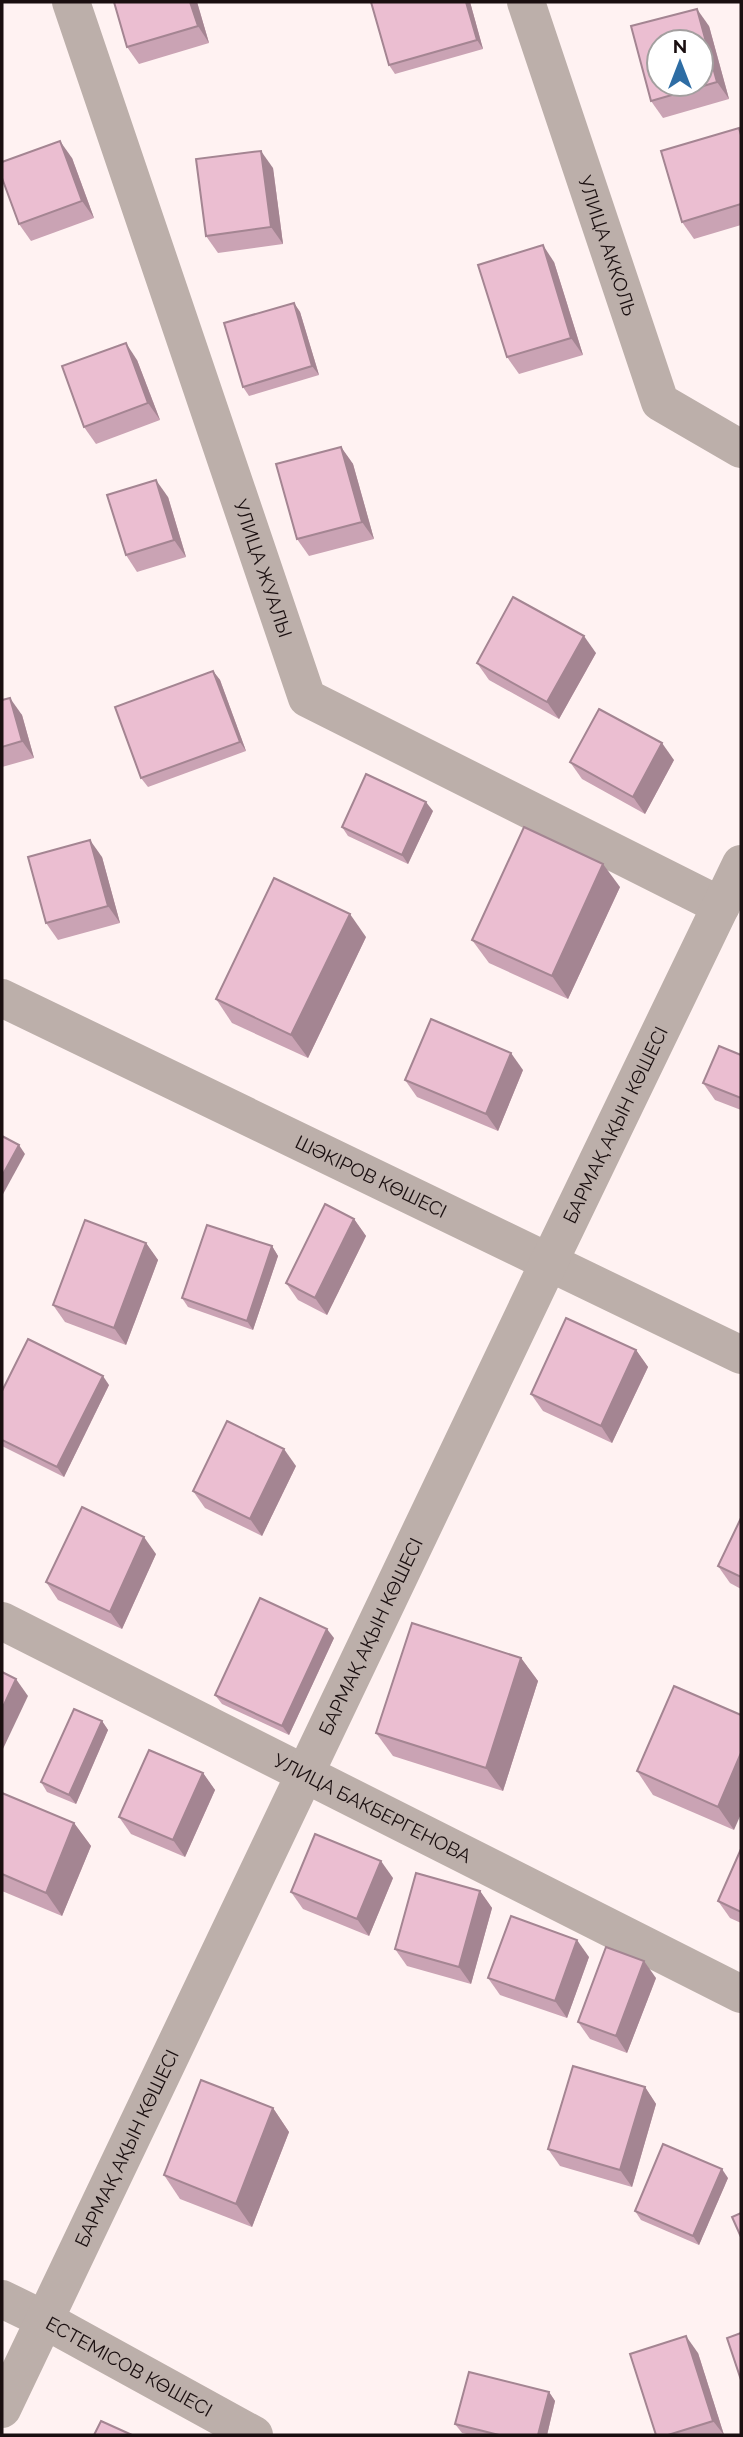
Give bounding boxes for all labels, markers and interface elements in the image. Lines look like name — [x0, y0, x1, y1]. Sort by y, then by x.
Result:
north arrow — [645, 28, 715, 98]
text: N — [673, 35, 687, 57]
street label: УЛИЦА АККОЛЬ — [574, 173, 641, 319]
street label: УЛИЦА ЖУАЛЫ — [229, 496, 297, 640]
street label: БАРМАҚ АҚЫН КӨШЕСІ — [558, 1023, 672, 1227]
street label: ШӘКІРОВ КӨШЕСІ — [292, 1130, 450, 1222]
street label: БАРМАҚ АҚЫН КӨШЕСІ — [314, 1534, 427, 1738]
street label: УЛИЦА БАКБЕРГЕНОВА — [270, 1749, 475, 1867]
street label: БАРМАҚ АҚЫН КӨШЕСІ — [70, 2046, 183, 2250]
street label: ЕСТЕМІСОВ КӨШЕСІ — [42, 2312, 216, 2421]

